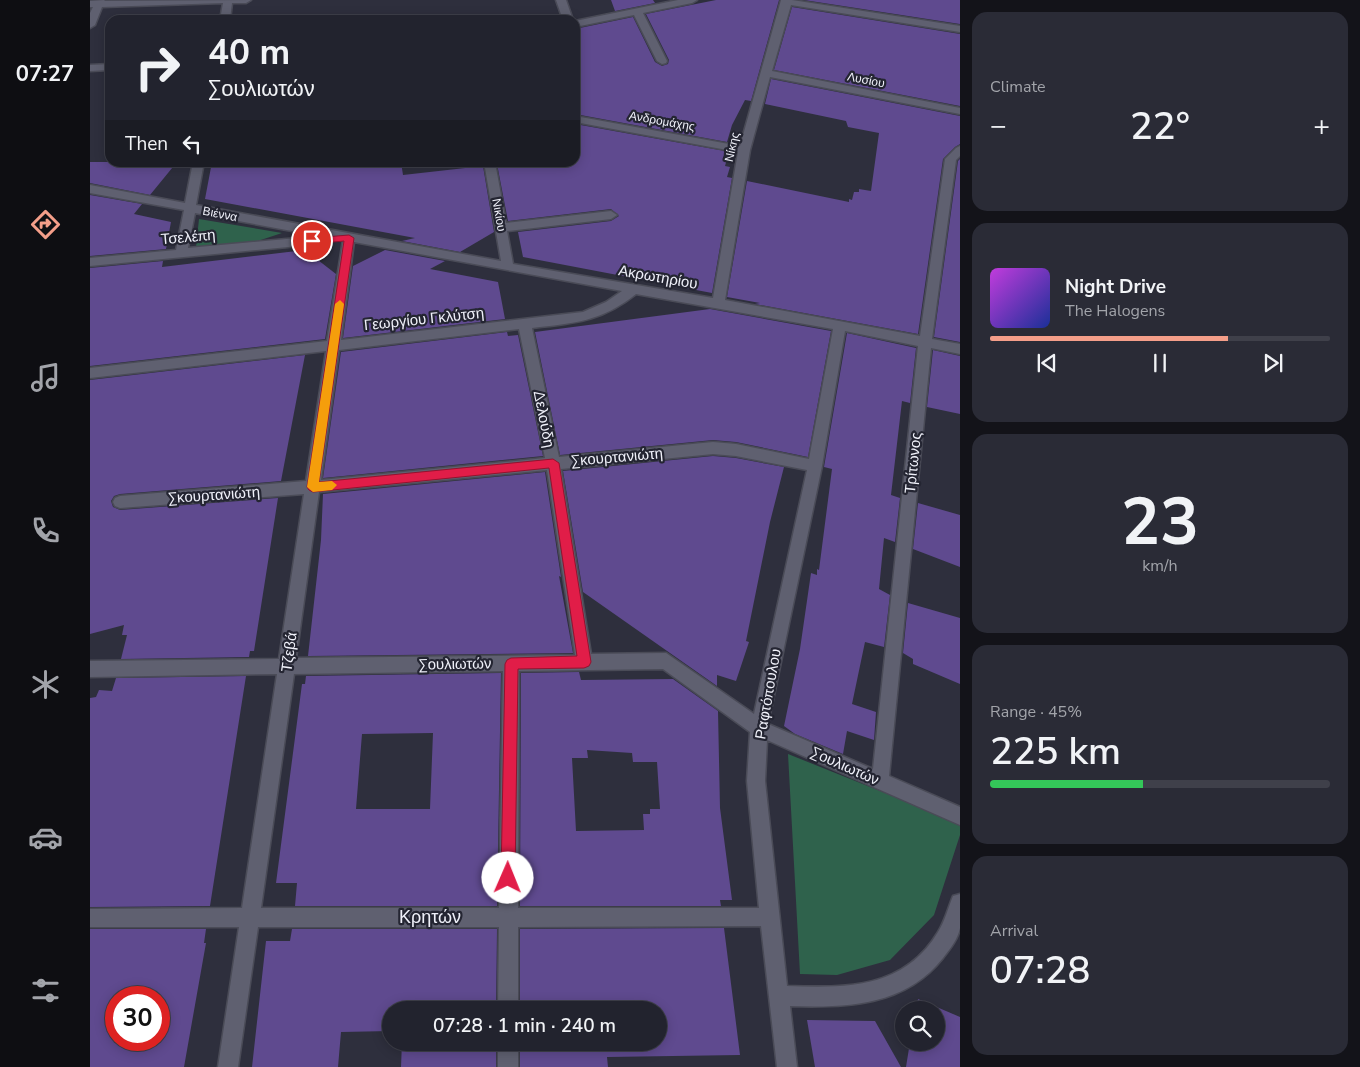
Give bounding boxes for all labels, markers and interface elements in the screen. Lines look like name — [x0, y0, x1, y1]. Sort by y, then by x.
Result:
text: 40 m — [208, 29, 290, 76]
icon: right — [125, 35, 190, 100]
text: 07:27 — [16, 59, 74, 89]
street label: Λυσίου — [846, 69, 886, 91]
text: Σουλιωτών — [208, 74, 315, 104]
text: Climate — [990, 76, 1045, 98]
text: 22° — [1130, 101, 1190, 152]
street label: Ανδρομάχης — [628, 107, 696, 135]
text: − — [990, 107, 1007, 145]
text: + — [1313, 107, 1330, 145]
icon: left — [178, 130, 206, 158]
street label: Νίκης — [721, 130, 743, 163]
text: Then — [125, 131, 168, 157]
street label: Νικίου — [488, 197, 510, 233]
street label: Βιέννα — [201, 203, 239, 225]
icon: directions — [28, 207, 63, 242]
pin — [291, 220, 333, 262]
street label: Τσελέπη — [160, 225, 216, 249]
icon: arrive — [298, 227, 326, 255]
street label: Ακρωτηρίου — [617, 260, 699, 294]
text: Night Drive — [1065, 274, 1166, 300]
text: The Halogens — [1065, 300, 1165, 322]
street label: Γεωργίου Γκλύτση — [363, 303, 485, 335]
icon: previous — [1033, 349, 1061, 377]
icon: pause — [1146, 349, 1174, 377]
icon: next — [1259, 349, 1287, 377]
icon: music — [28, 360, 63, 395]
street label: Δελούδη — [529, 389, 559, 449]
street label: Τρίτωνος — [900, 431, 926, 495]
street label: Σκουρτανιώτη — [570, 443, 664, 471]
text: 23 — [1121, 478, 1199, 567]
street label: Σκουρτανιώτη — [167, 482, 261, 508]
icon: phone — [28, 513, 63, 548]
text: km/h — [1142, 555, 1178, 577]
street label: Τζεβά — [276, 631, 302, 673]
street label: Ραφτόπουλου — [750, 647, 786, 741]
street label: Σουλιωτών — [418, 653, 492, 675]
icon: climate — [28, 667, 63, 702]
text: Range · 45% — [990, 701, 1082, 723]
text: 225 km — [990, 726, 1121, 777]
street label: Σουλιωτών — [808, 742, 882, 790]
icon: car — [28, 820, 63, 855]
position arrow — [481, 851, 533, 903]
street label: Κρητών — [399, 905, 461, 929]
text: Arrival — [990, 920, 1038, 942]
text: 07:28 — [990, 945, 1090, 996]
icon: filters — [28, 973, 63, 1008]
speed limit sign: 30 — [105, 986, 170, 1051]
map controls — [895, 1001, 945, 1051]
button: search — [895, 1001, 945, 1051]
text: 07:28 · 1 min · 240 m — [433, 1013, 616, 1039]

